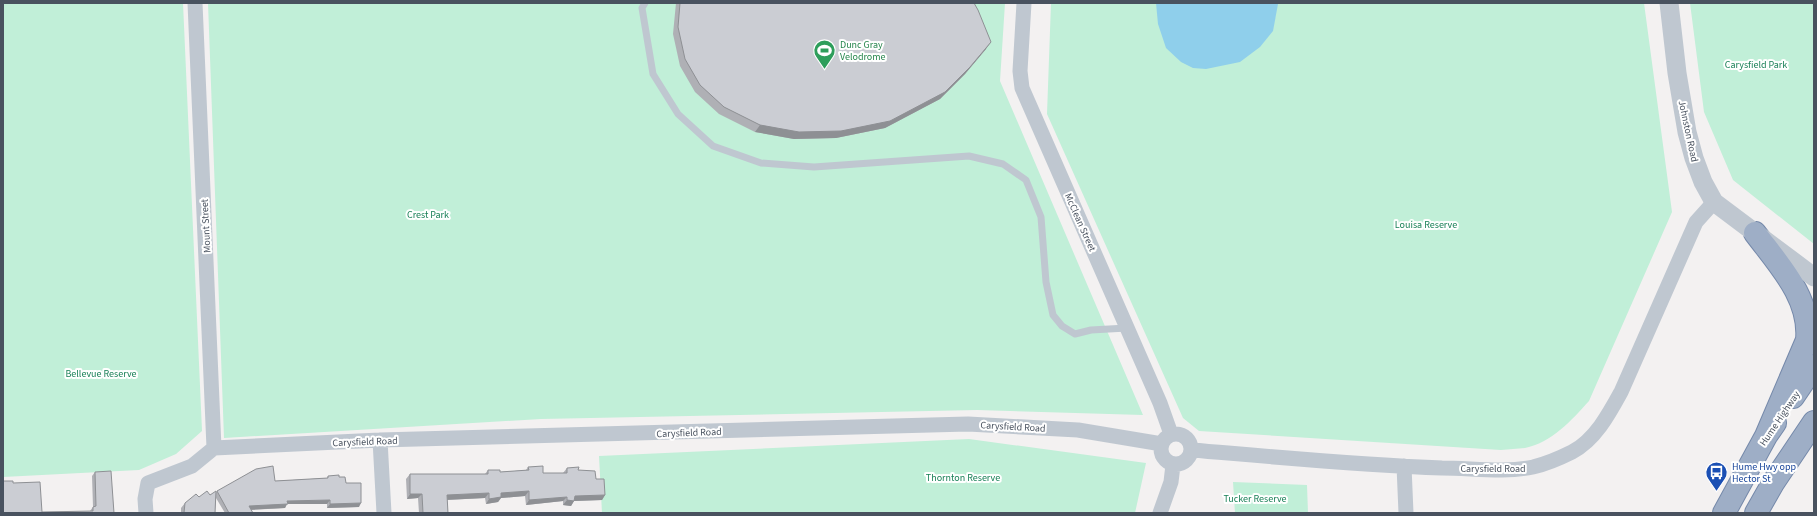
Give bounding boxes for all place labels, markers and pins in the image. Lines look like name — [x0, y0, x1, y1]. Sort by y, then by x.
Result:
sports icon: Dunc Gray Velodrome — [812, 37, 838, 70]
place label: Dunc Gray Velodrome — [840, 38, 886, 64]
bus stop icon: Hume Hwy opp Hector St — [1704, 459, 1730, 492]
place label: Hume Hwy opp Hector St — [1732, 460, 1797, 486]

